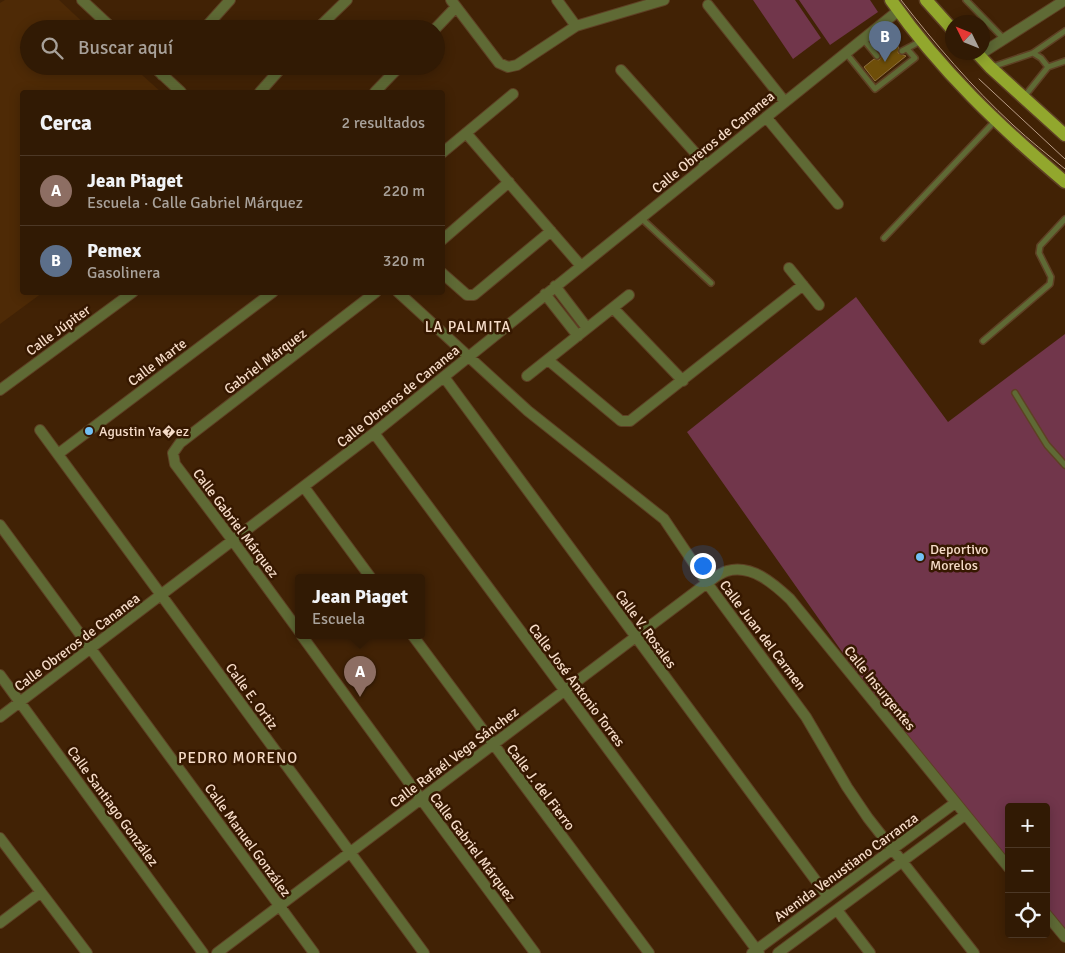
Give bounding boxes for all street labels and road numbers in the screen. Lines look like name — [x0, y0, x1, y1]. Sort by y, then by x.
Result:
street label: Calle Obreros de Cananea — [649, 88, 778, 197]
street label: Calle Júpiter — [23, 301, 95, 359]
street label: Gabriel Márquez — [221, 325, 310, 398]
street label: Calle Marte — [125, 335, 190, 390]
street label: Calle Obreros de Cananea — [334, 342, 463, 451]
street label: Calle Gabriel Márquez — [189, 465, 282, 581]
street label: Calle Juan del Carmen — [716, 577, 809, 694]
street label: Calle V. Rosales — [611, 587, 680, 672]
street label: Calle Obreros de Cananea — [11, 590, 143, 695]
street label: Calle José Antonio Torres — [525, 620, 628, 750]
street label: Calle Insurgentes — [840, 643, 919, 734]
street label: Calle E. Ortiz — [222, 660, 281, 733]
street label: Calle Rafaél Vega Sánchez — [387, 703, 522, 811]
street label: Calle J. del Fierro — [503, 741, 578, 834]
street label: Calle Santiago González — [63, 743, 162, 870]
street label: Calle Manuel González — [201, 780, 294, 900]
street label: Calle Gabriel Márquez — [426, 789, 519, 905]
street label: Avenida Venustiano Carranza — [771, 809, 922, 925]

